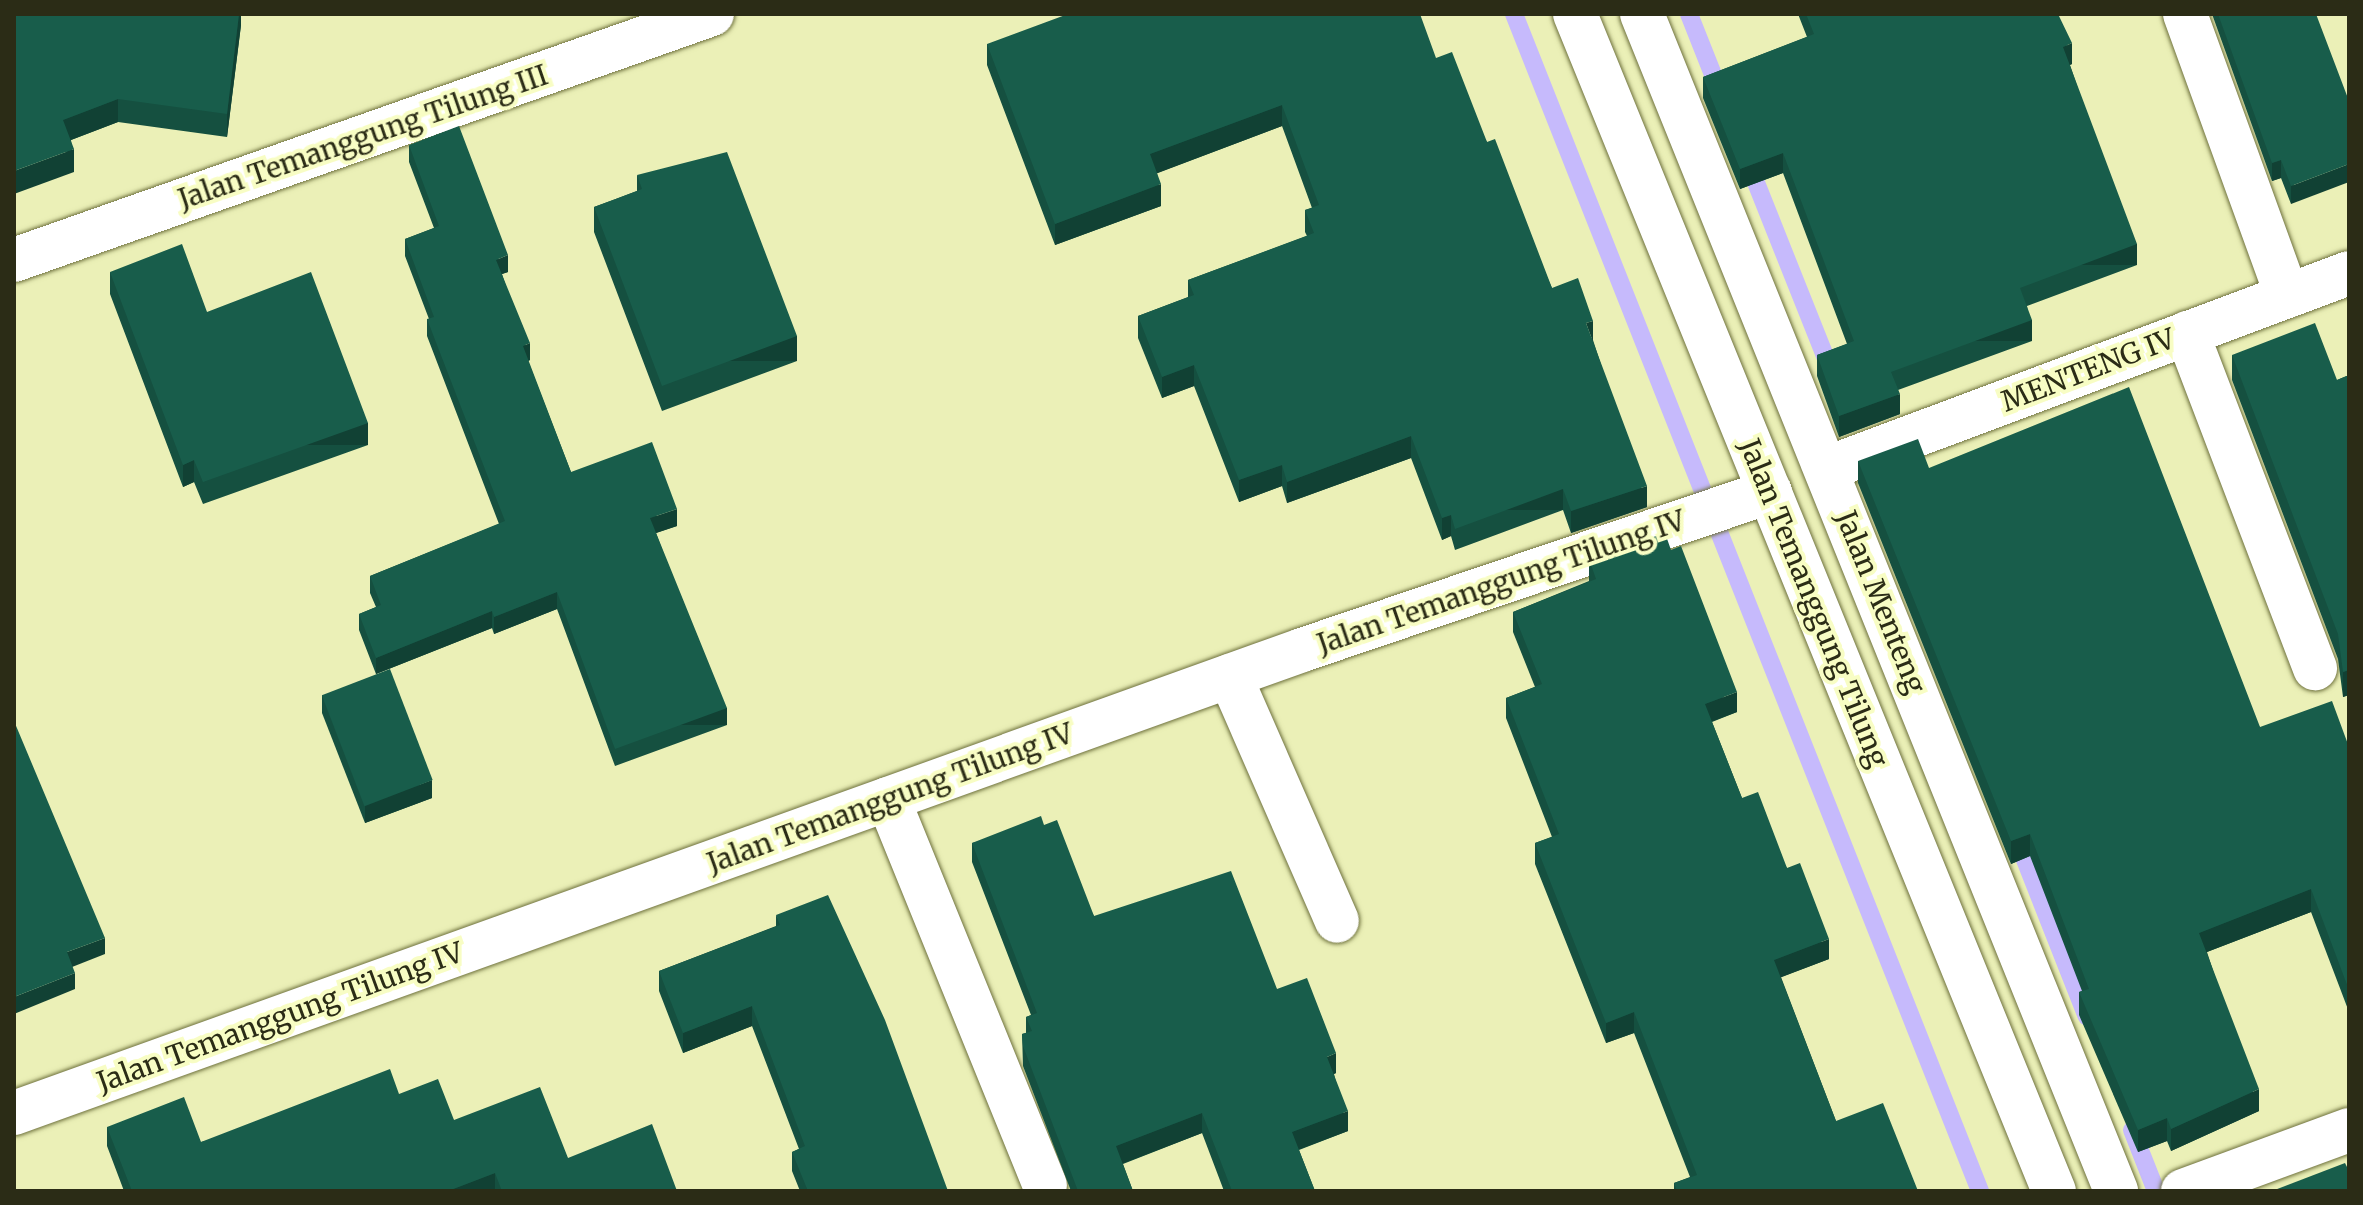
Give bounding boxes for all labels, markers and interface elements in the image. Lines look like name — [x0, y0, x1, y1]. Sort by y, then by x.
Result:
street label: Jalan Temanggung Tilung III — [174, 58, 552, 216]
street label: MENTENG IV — [1996, 321, 2180, 419]
street label: Jalan Temanggung Tilung — [1733, 434, 1895, 772]
street label: Jalan Temanggung Tilung IV — [1313, 503, 1689, 661]
street label: Jalan Menteng — [1829, 506, 1933, 698]
street label: Jalan Temanggung Tilung IV — [702, 716, 1078, 880]
street label: Jalan Temanggung Tilung IV — [92, 935, 468, 1099]

